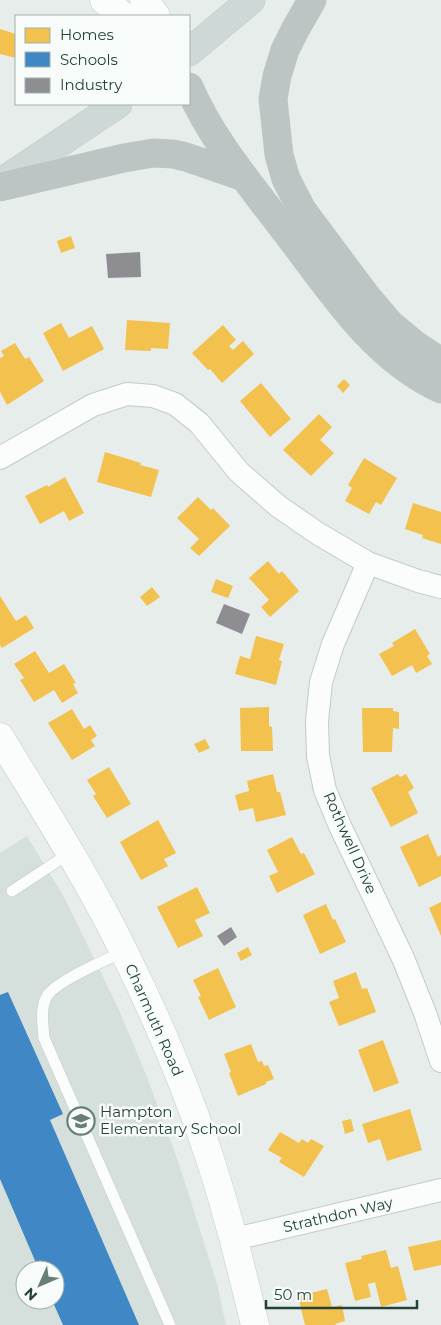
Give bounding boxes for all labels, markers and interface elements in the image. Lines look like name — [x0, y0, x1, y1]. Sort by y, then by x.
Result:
legend — [15, 15, 190, 105]
text: Homes — [60, 25, 114, 44]
text: Schools — [60, 50, 118, 69]
text: Industry — [60, 75, 123, 94]
street label: Rothwell Drive — [319, 789, 381, 897]
street label: Charmuth Road — [121, 961, 188, 1079]
place label: Hampton Elementary School — [100, 1102, 241, 1138]
school or university icon: Hampton Elementary School — [66, 1106, 96, 1136]
street label: Strathdon Way — [281, 1192, 395, 1236]
north arrow — [15, 1260, 65, 1310]
scale bar — [266, 1278, 417, 1310]
text: N — [20, 1284, 41, 1305]
text: 50 m — [274, 1285, 312, 1304]

